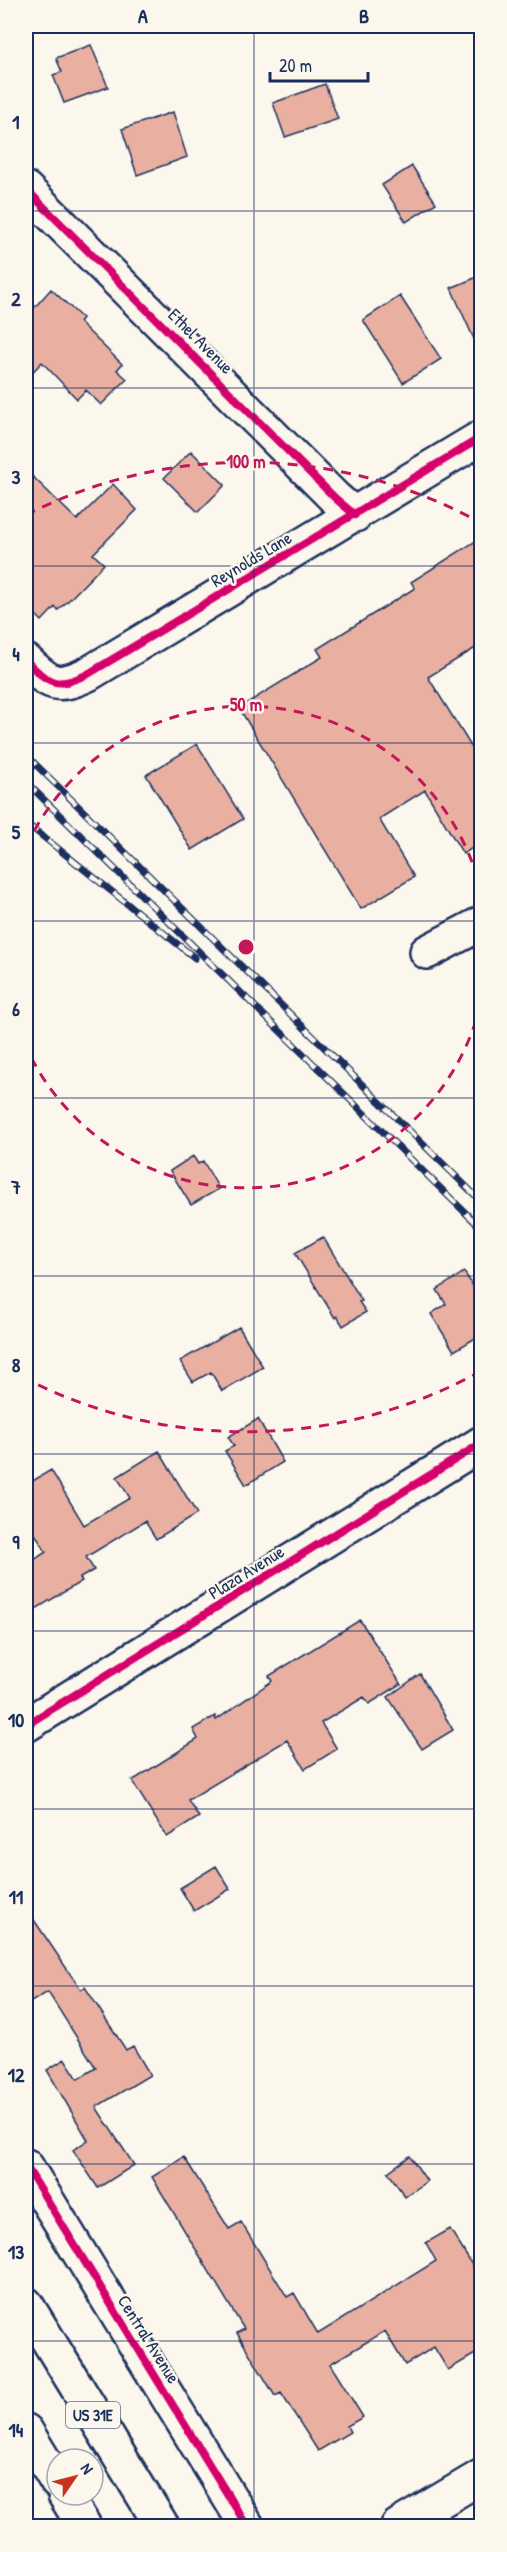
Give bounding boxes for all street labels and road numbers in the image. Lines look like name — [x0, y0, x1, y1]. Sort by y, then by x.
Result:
street label: Ethel Avenue — [163, 303, 239, 379]
street label: Reynolds Lane — [206, 525, 296, 593]
street label: Plaza Avenue — [203, 1539, 289, 1605]
street label: Central Avenue — [112, 2290, 186, 2388]
road number: US 31E — [66, 2402, 120, 2428]

